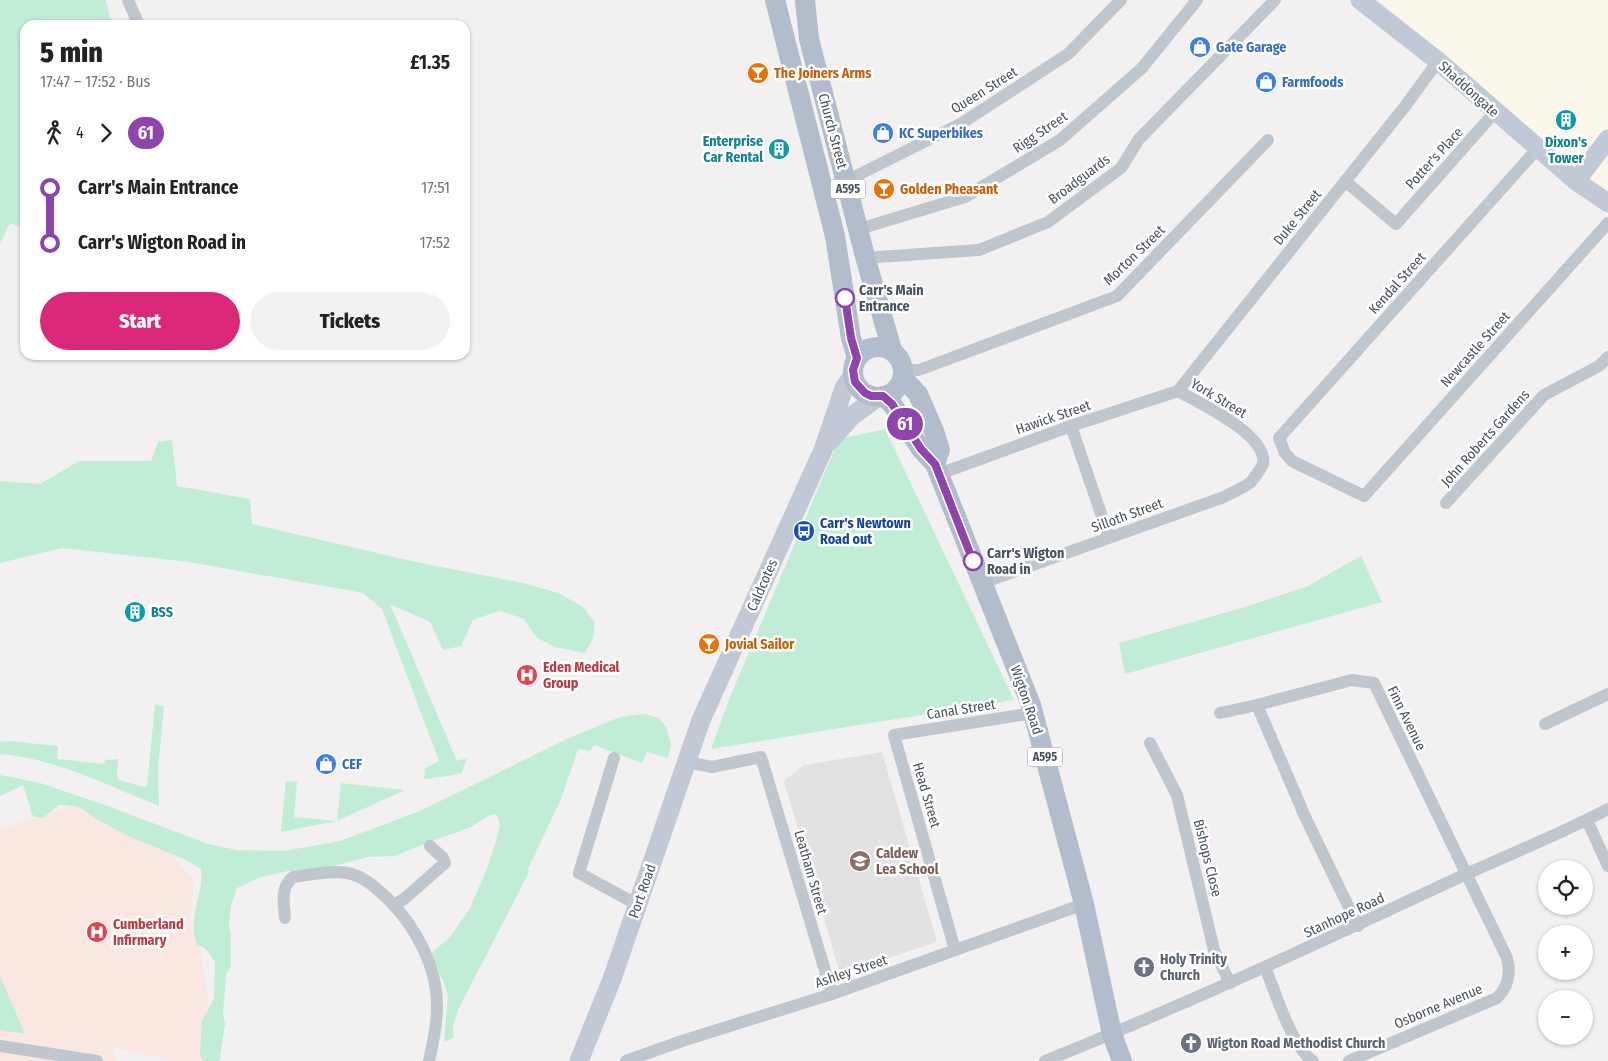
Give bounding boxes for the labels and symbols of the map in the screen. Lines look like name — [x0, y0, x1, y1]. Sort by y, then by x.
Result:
shop icon: Gate Garage — [1188, 35, 1212, 59]
place label: Gate Garage — [1216, 39, 1286, 56]
street label: Shaddongate — [1435, 58, 1502, 121]
bar icon: The Joiners Arms — [746, 61, 770, 85]
street label: Queen Street — [948, 63, 1021, 118]
place label: The Joiners Arms — [774, 65, 871, 82]
shop icon: Farmfoods — [1254, 70, 1278, 94]
place label: Farmfoods — [1282, 74, 1343, 91]
street label: Church Street — [814, 92, 851, 171]
street label: Rigg Street — [1010, 108, 1071, 157]
building icon: Dixon's Tower — [1554, 108, 1578, 132]
shop icon: KC Superbikes — [871, 121, 895, 145]
street label: Potter's Place — [1402, 124, 1467, 193]
place label: KC Superbikes — [899, 125, 983, 142]
place label: Enterprise Car Rental — [703, 133, 763, 166]
place label: Dixon's Tower — [1545, 134, 1587, 167]
building icon: Enterprise Car Rental — [767, 137, 791, 161]
street label: Broadguards — [1045, 151, 1113, 208]
bar icon: Golden Pheasant — [872, 177, 896, 201]
road number: A595 — [830, 180, 866, 198]
place label: Golden Pheasant — [900, 181, 999, 198]
street label: Duke Street — [1270, 186, 1325, 249]
street label: Morton Street — [1100, 222, 1169, 289]
street label: Kendal Street — [1365, 249, 1430, 318]
place label: Carr's Main Entrance — [859, 282, 924, 315]
marker: Carr's Main Entrance — [835, 288, 855, 308]
street label: Newcastle Street — [1437, 308, 1514, 391]
street label: York Street — [1188, 375, 1250, 422]
street label: John Roberts Gardens — [1437, 386, 1533, 490]
street label: Hawick Street — [1013, 397, 1093, 438]
line badge: 61 — [882, 408, 928, 440]
street label: Silloth Street — [1089, 495, 1166, 536]
place label: Carr's Newtown Road out — [820, 515, 911, 548]
bus stop icon: Carr's Newtown Road out — [792, 519, 816, 543]
place label: Carr's Wigton Road in — [987, 545, 1064, 578]
marker: Carr's Wigton Road in — [963, 551, 983, 571]
street label: Caldcotes — [743, 557, 781, 614]
building icon: BSS — [123, 600, 147, 624]
place label: BSS — [151, 604, 173, 621]
bar icon: Jovial Sailor — [697, 632, 721, 656]
place label: Jovial Sailor — [724, 636, 795, 653]
place label: Eden Medical Group — [543, 659, 620, 692]
hospital icon: Eden Medical Group — [515, 663, 539, 687]
street label: Wigton Road — [1007, 663, 1046, 737]
street label: Finn Avenue — [1384, 683, 1429, 753]
street label: Canal Street — [926, 696, 997, 723]
road number: A595 — [1028, 748, 1062, 766]
shop icon: CEF — [314, 752, 338, 776]
place label: CEF — [342, 756, 363, 773]
street label: Head Street — [909, 760, 944, 830]
street label: Bishops Close — [1190, 818, 1225, 899]
street label: Leatham Street — [790, 828, 831, 917]
place label: Caldew Lea School — [876, 845, 939, 878]
school or university icon: Caldew Lea School — [848, 849, 872, 873]
street label: Port Road — [625, 862, 660, 920]
street label: Stanhope Road — [1301, 889, 1387, 942]
place label: Cumberland Infirmary — [113, 916, 184, 949]
hospital icon: Cumberland Infirmary — [85, 920, 109, 944]
street label: Ashley Street — [813, 951, 890, 992]
place label: Holy Trinity Church — [1160, 951, 1227, 984]
church icon: Holy Trinity Church — [1132, 955, 1156, 979]
street label: Osborne Avenue — [1392, 980, 1485, 1033]
church icon: Wigton Road Methodist Church — [1179, 1031, 1203, 1055]
place label: Wigton Road Methodist Church — [1207, 1035, 1385, 1052]

